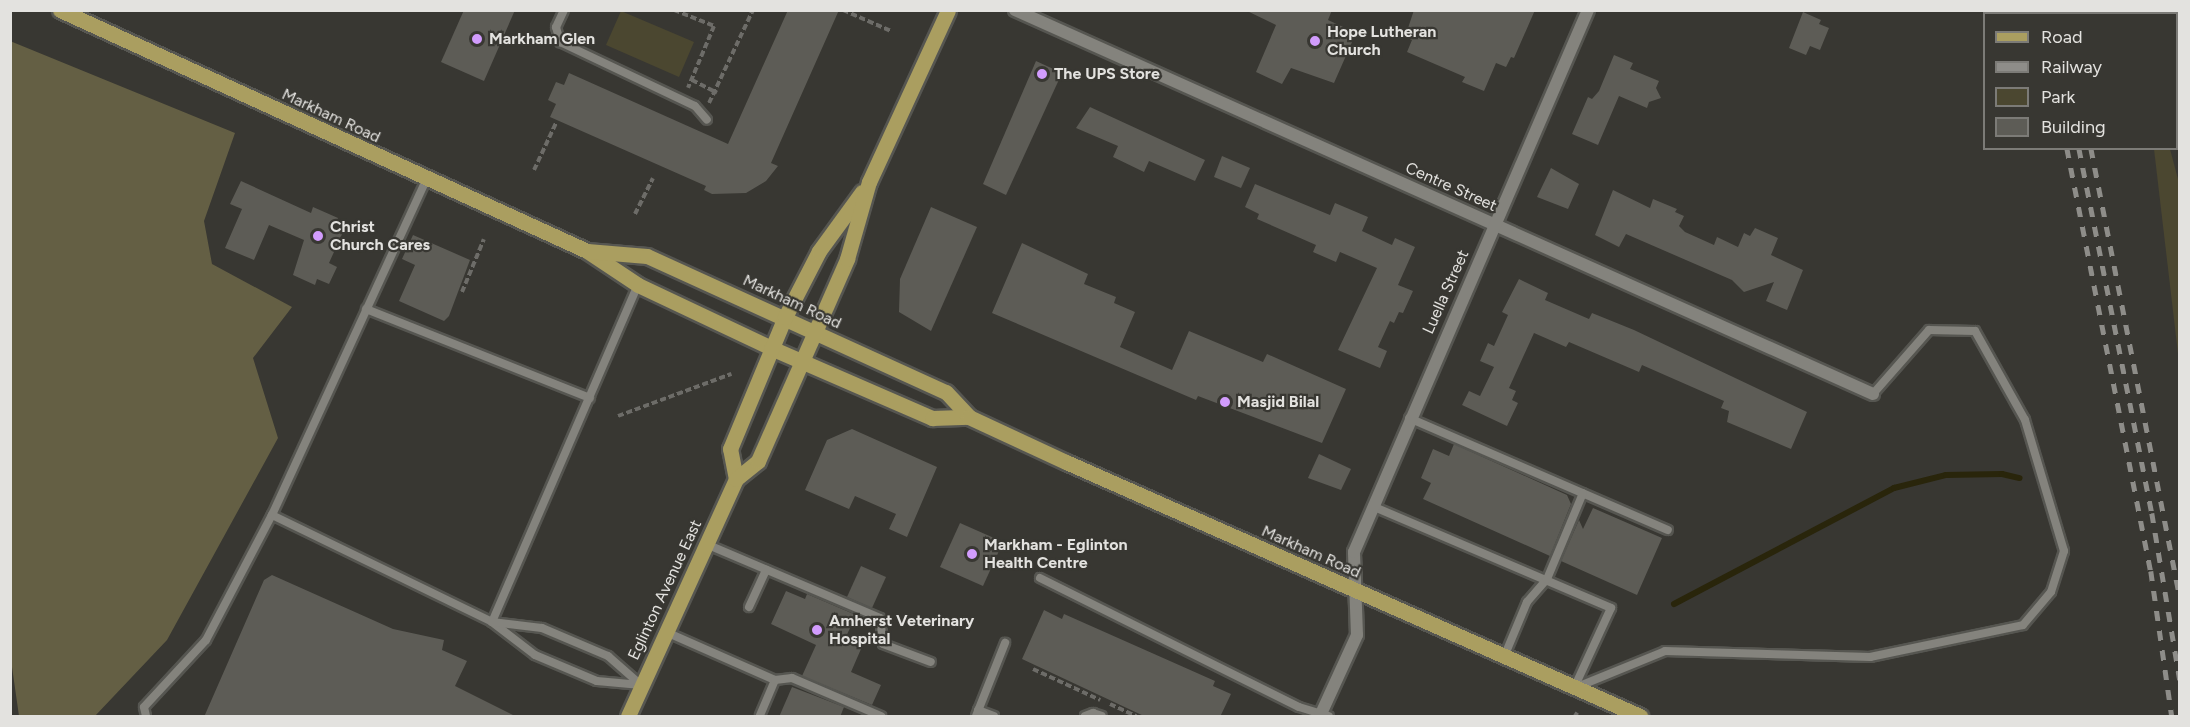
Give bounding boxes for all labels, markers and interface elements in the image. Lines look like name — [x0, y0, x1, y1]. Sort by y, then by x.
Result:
legend — [1983, 12, 2178, 150]
place label: Hope Lutheran Church — [1327, 22, 1436, 60]
text: Road — [2041, 26, 2082, 48]
place label: Markham Glen — [489, 29, 595, 49]
marker: Markham Glen — [470, 32, 484, 46]
marker: Hope Lutheran Church — [1308, 34, 1322, 48]
text: Railway — [2041, 56, 2102, 78]
place label: The UPS Store — [1054, 64, 1160, 84]
marker: The UPS Store — [1035, 67, 1049, 81]
street label: Markham Road — [279, 85, 383, 147]
text: Park — [2041, 86, 2075, 108]
text: Building — [2041, 116, 2106, 138]
street label: Centre Street — [1402, 158, 1500, 216]
place label: Christ Church Cares — [330, 217, 430, 255]
marker: Christ Church Cares — [311, 229, 325, 243]
street label: Luella Street — [1419, 247, 1473, 337]
street label: Markham Road — [740, 271, 844, 333]
place label: Masjid Bilal — [1237, 392, 1319, 412]
marker: Masjid Bilal — [1218, 395, 1232, 409]
street label: Eglinton Avenue East — [624, 517, 706, 663]
street label: Markham Road — [1259, 522, 1363, 582]
place label: Markham - Eglinton Health Centre — [984, 535, 1128, 573]
marker: Markham - Eglinton Health Centre — [965, 547, 979, 561]
place label: Amherst Veterinary Hospital — [829, 611, 974, 649]
marker: Amherst Veterinary Hospital — [810, 623, 824, 637]

